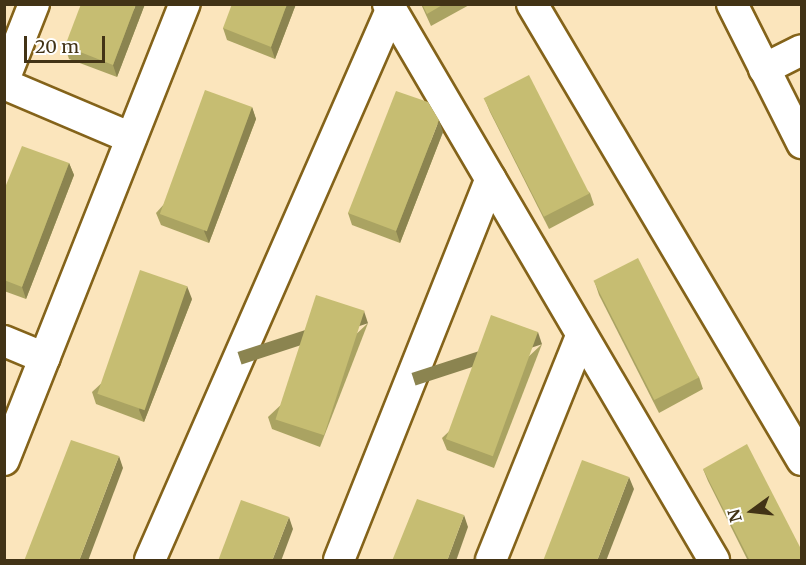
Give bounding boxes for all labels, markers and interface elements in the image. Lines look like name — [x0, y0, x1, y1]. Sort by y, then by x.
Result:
scale bar — [27, 24, 108, 62]
text: 20 m — [35, 35, 79, 58]
north arrow — [722, 481, 782, 541]
text: N — [723, 507, 746, 524]

